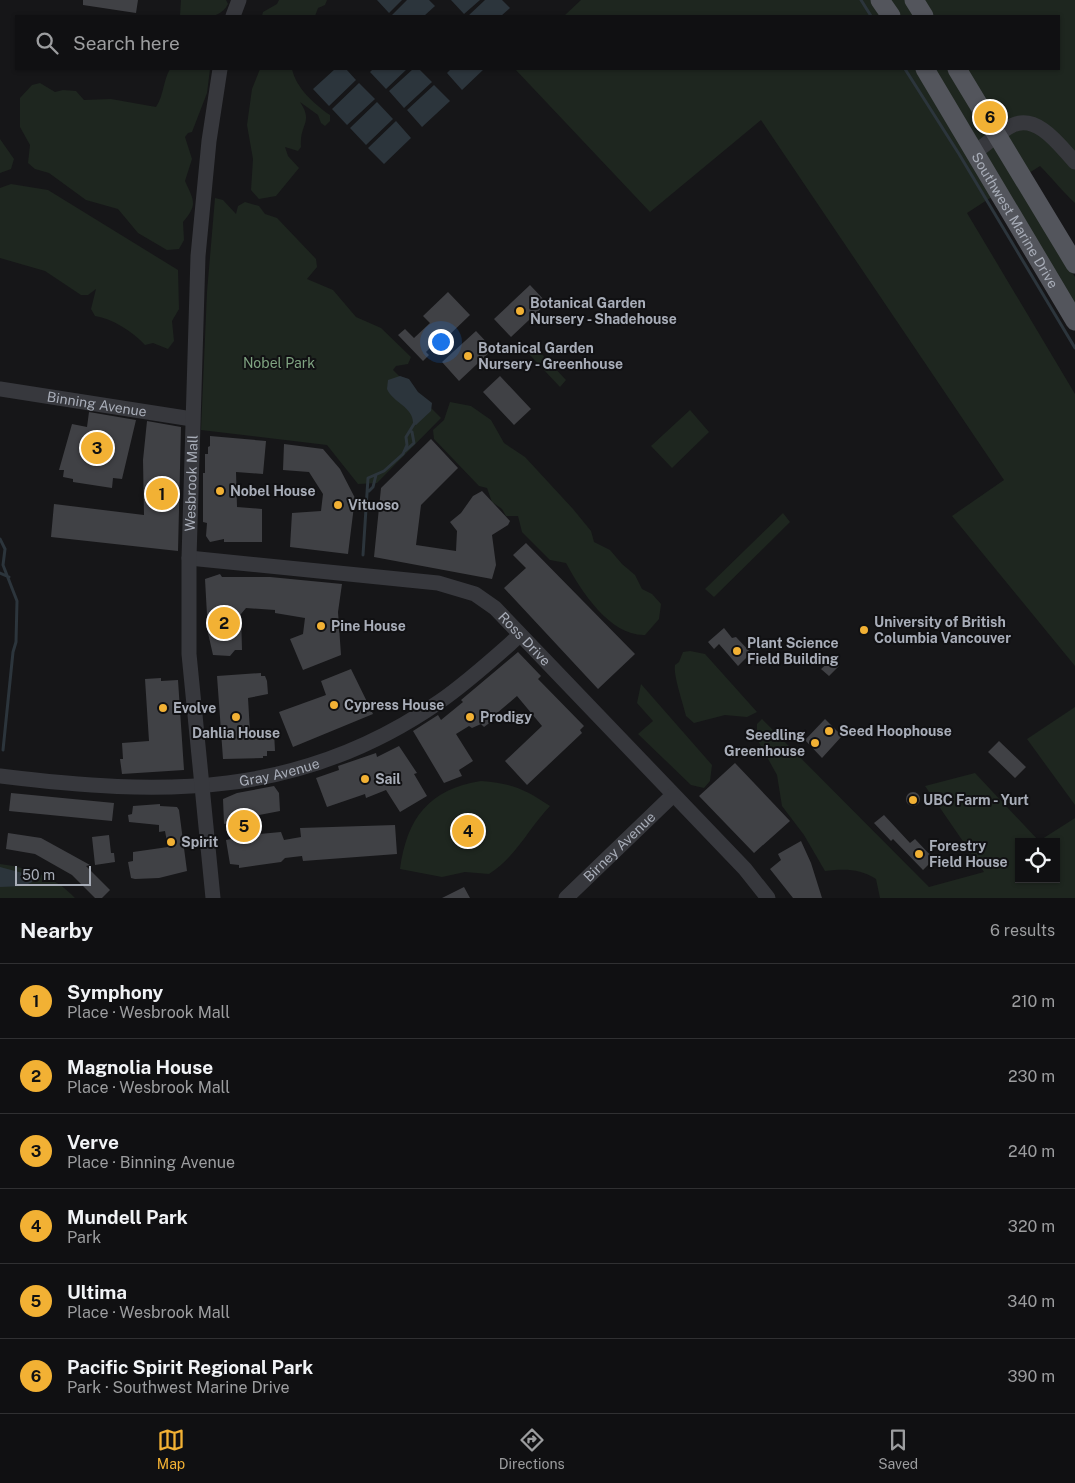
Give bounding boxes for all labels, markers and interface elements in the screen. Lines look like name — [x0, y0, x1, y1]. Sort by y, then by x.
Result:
search box — [15, 15, 1060, 70]
icon: search — [33, 29, 61, 57]
text: Search here — [73, 32, 180, 54]
pin: 6 — [974, 98, 1006, 136]
street label: Southwest Marine Drive — [968, 149, 1062, 291]
place label: Botanical Garden Nursery - Shadehouse — [530, 295, 677, 327]
marker: Botanical Garden Nursery - Shadehouse — [514, 305, 526, 317]
your location — [428, 329, 454, 355]
place label: Botanical Garden Nursery - Greenhouse — [478, 340, 623, 372]
marker: Botanical Garden Nursery - Greenhouse — [462, 350, 474, 362]
park label: Nobel Park — [243, 355, 315, 371]
street label: Binning Avenue — [46, 388, 148, 420]
pin: 3 — [81, 429, 113, 467]
street label: Wesbrook Mall — [182, 435, 201, 532]
pin: 1 — [146, 475, 178, 513]
place label: Nobel House — [230, 483, 316, 499]
marker: Nobel House — [214, 485, 226, 497]
place label: Vituoso — [348, 497, 399, 513]
marker: Vituoso — [332, 499, 344, 511]
pin: 2 — [208, 604, 240, 642]
street label: Ross Drive — [495, 609, 554, 669]
place label: University of British Columbia Vancouver — [874, 614, 1011, 646]
place label: Pine House — [331, 618, 406, 634]
marker: Pine House — [315, 620, 327, 632]
marker: University of British Columbia Vancouver — [858, 624, 870, 636]
place label: Plant Science Field Building — [747, 635, 839, 667]
marker: Plant Science Field Building — [731, 645, 743, 657]
place label: Cypress House — [344, 697, 444, 713]
marker: Cypress House — [328, 699, 340, 711]
place label: Evolve — [173, 700, 216, 716]
marker: Evolve — [157, 702, 169, 714]
place label: Prodigy — [480, 709, 532, 725]
marker: Dahlia House — [230, 711, 242, 723]
marker: Prodigy — [464, 711, 476, 723]
place label: Seed Hoophouse — [839, 723, 952, 739]
place label: Dahlia House — [192, 725, 280, 741]
marker: Seed Hoophouse — [823, 725, 835, 737]
place label: Seedling Greenhouse — [724, 727, 805, 759]
marker: Seedling Greenhouse — [809, 737, 821, 749]
street label: Gray Avenue — [238, 755, 321, 789]
place label: Sail — [375, 771, 401, 787]
marker: Sail — [359, 773, 371, 785]
place label: UBC Farm - Yurt — [923, 792, 1029, 808]
marker: UBC Farm - Yurt — [907, 794, 919, 806]
pin: 5 — [228, 807, 260, 845]
street label: Birney Avenue — [580, 809, 659, 885]
pin: 4 — [452, 812, 484, 850]
place label: Spirit — [181, 834, 218, 850]
marker: Spirit — [165, 836, 177, 848]
place label: Forestry Field House — [929, 838, 1008, 870]
map controls — [1015, 838, 1060, 883]
button: locate — [1015, 838, 1060, 883]
marker: Forestry Field House — [913, 848, 925, 860]
scale bar — [15, 863, 91, 886]
text: 50 m — [22, 867, 55, 883]
text: Nearby — [20, 918, 93, 943]
text: 6 results — [990, 921, 1055, 940]
text: Symphony — [67, 981, 163, 1003]
text: 1 — [33, 992, 39, 1011]
text: 210 m — [1011, 992, 1055, 1011]
text: Place · Wesbrook Mall — [67, 1003, 230, 1022]
text: Magnolia House — [67, 1056, 213, 1078]
text: 2 — [31, 1067, 41, 1086]
text: 230 m — [1008, 1067, 1055, 1086]
text: Place · Wesbrook Mall — [67, 1078, 230, 1097]
text: Verve — [67, 1131, 119, 1153]
text: 3 — [31, 1142, 41, 1161]
text: 240 m — [1008, 1142, 1055, 1161]
text: Place · Binning Avenue — [67, 1153, 235, 1172]
text: Mundell Park — [67, 1206, 188, 1228]
text: 4 — [31, 1217, 41, 1236]
text: 320 m — [1008, 1217, 1055, 1236]
text: Park — [67, 1228, 101, 1247]
text: Ultima — [67, 1281, 127, 1303]
text: 5 — [31, 1292, 41, 1311]
text: 340 m — [1007, 1292, 1055, 1311]
text: Place · Wesbrook Mall — [67, 1303, 230, 1322]
text: Pacific Spirit Regional Park — [67, 1356, 313, 1378]
text: 6 — [31, 1367, 41, 1386]
text: 390 m — [1008, 1367, 1055, 1386]
text: Park · Southwest Marine Drive — [67, 1378, 290, 1397]
tab: Map — [157, 1426, 185, 1472]
tab: Directions — [499, 1426, 565, 1472]
tab: Saved — [878, 1426, 918, 1472]

